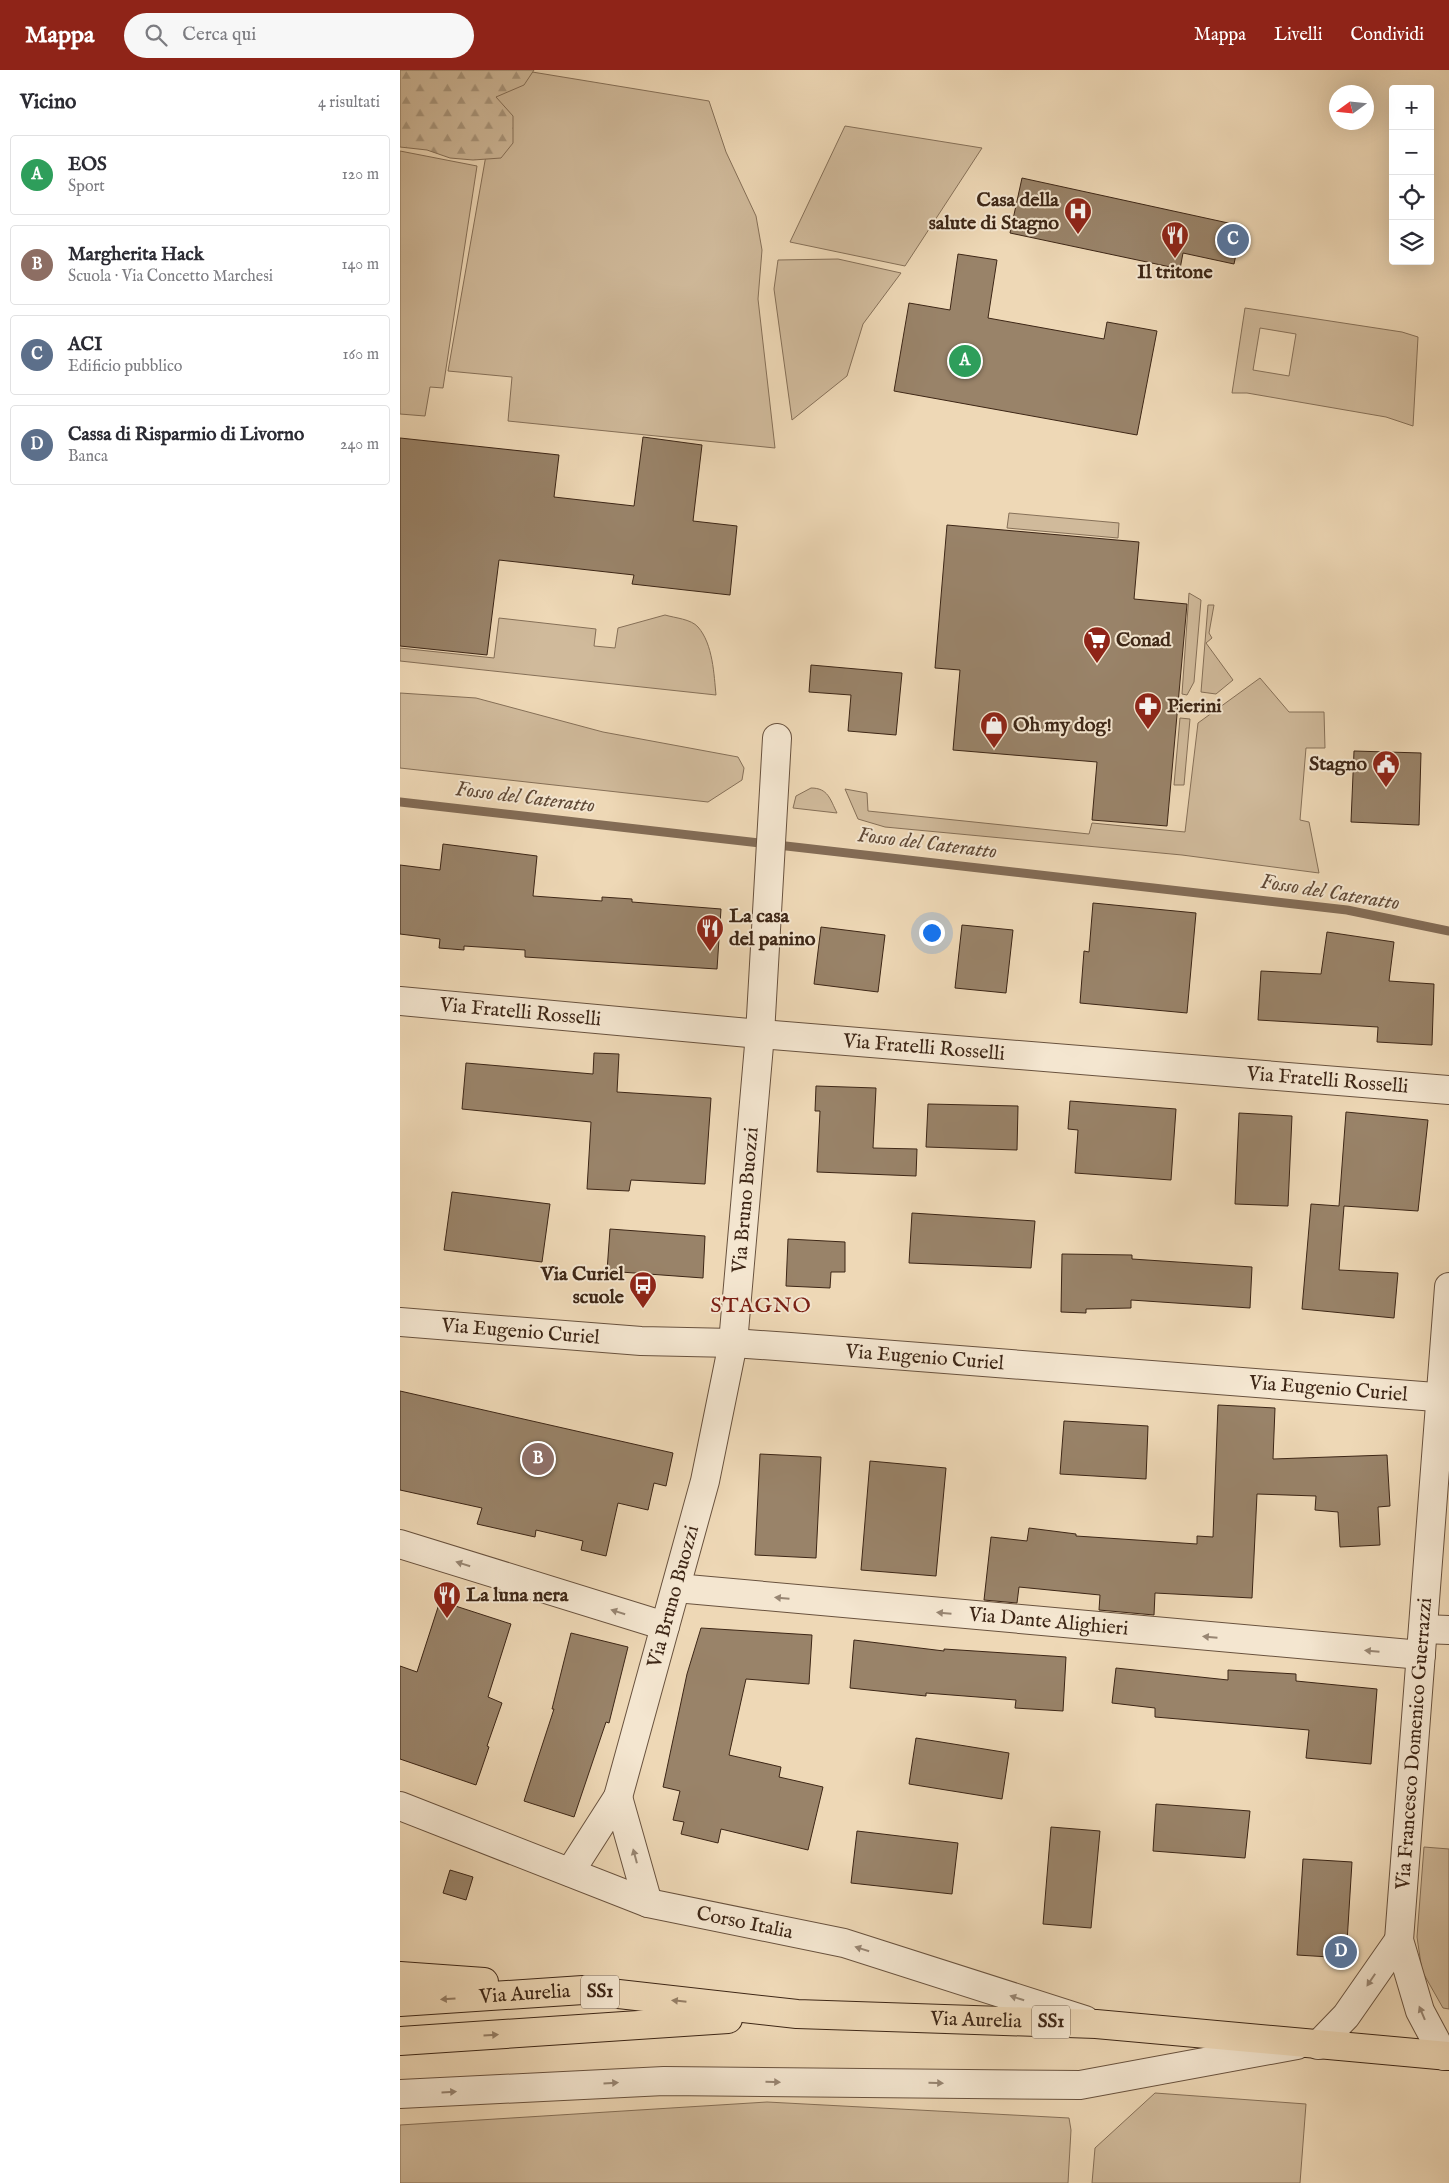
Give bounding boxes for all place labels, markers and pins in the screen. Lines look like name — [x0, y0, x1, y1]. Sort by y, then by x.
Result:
place label: Casa della salute di Stagno — [929, 188, 1059, 236]
hospital icon: Casa della salute di Stagno — [1063, 196, 1093, 235]
restaurant icon: Il tritone — [1160, 220, 1190, 259]
pin: C — [1217, 221, 1249, 259]
place label: Il tritone — [1137, 260, 1213, 285]
pin: A — [949, 342, 981, 380]
supermarket icon: Conad — [1082, 625, 1112, 664]
place label: Conad — [1116, 628, 1172, 653]
pharmacy icon: Pierini — [1133, 691, 1163, 730]
place label: Pierini — [1167, 694, 1222, 719]
shop icon: Oh my dog! — [979, 710, 1009, 749]
place label: Oh my dog! — [1013, 713, 1112, 738]
public building icon: Stagno — [1371, 749, 1401, 788]
place label: Stagno — [1309, 752, 1367, 777]
place label: La casa del panino — [729, 904, 816, 952]
restaurant icon: La casa del panino — [695, 913, 725, 952]
place label: Via Curiel scuole — [540, 1262, 625, 1310]
bus stop icon: Via Curiel scuole — [628, 1270, 658, 1309]
pin: B — [522, 1440, 554, 1478]
restaurant icon: La luna nera — [432, 1580, 462, 1619]
place label: La luna nera — [466, 1583, 569, 1608]
pin: D — [1325, 1933, 1357, 1971]

